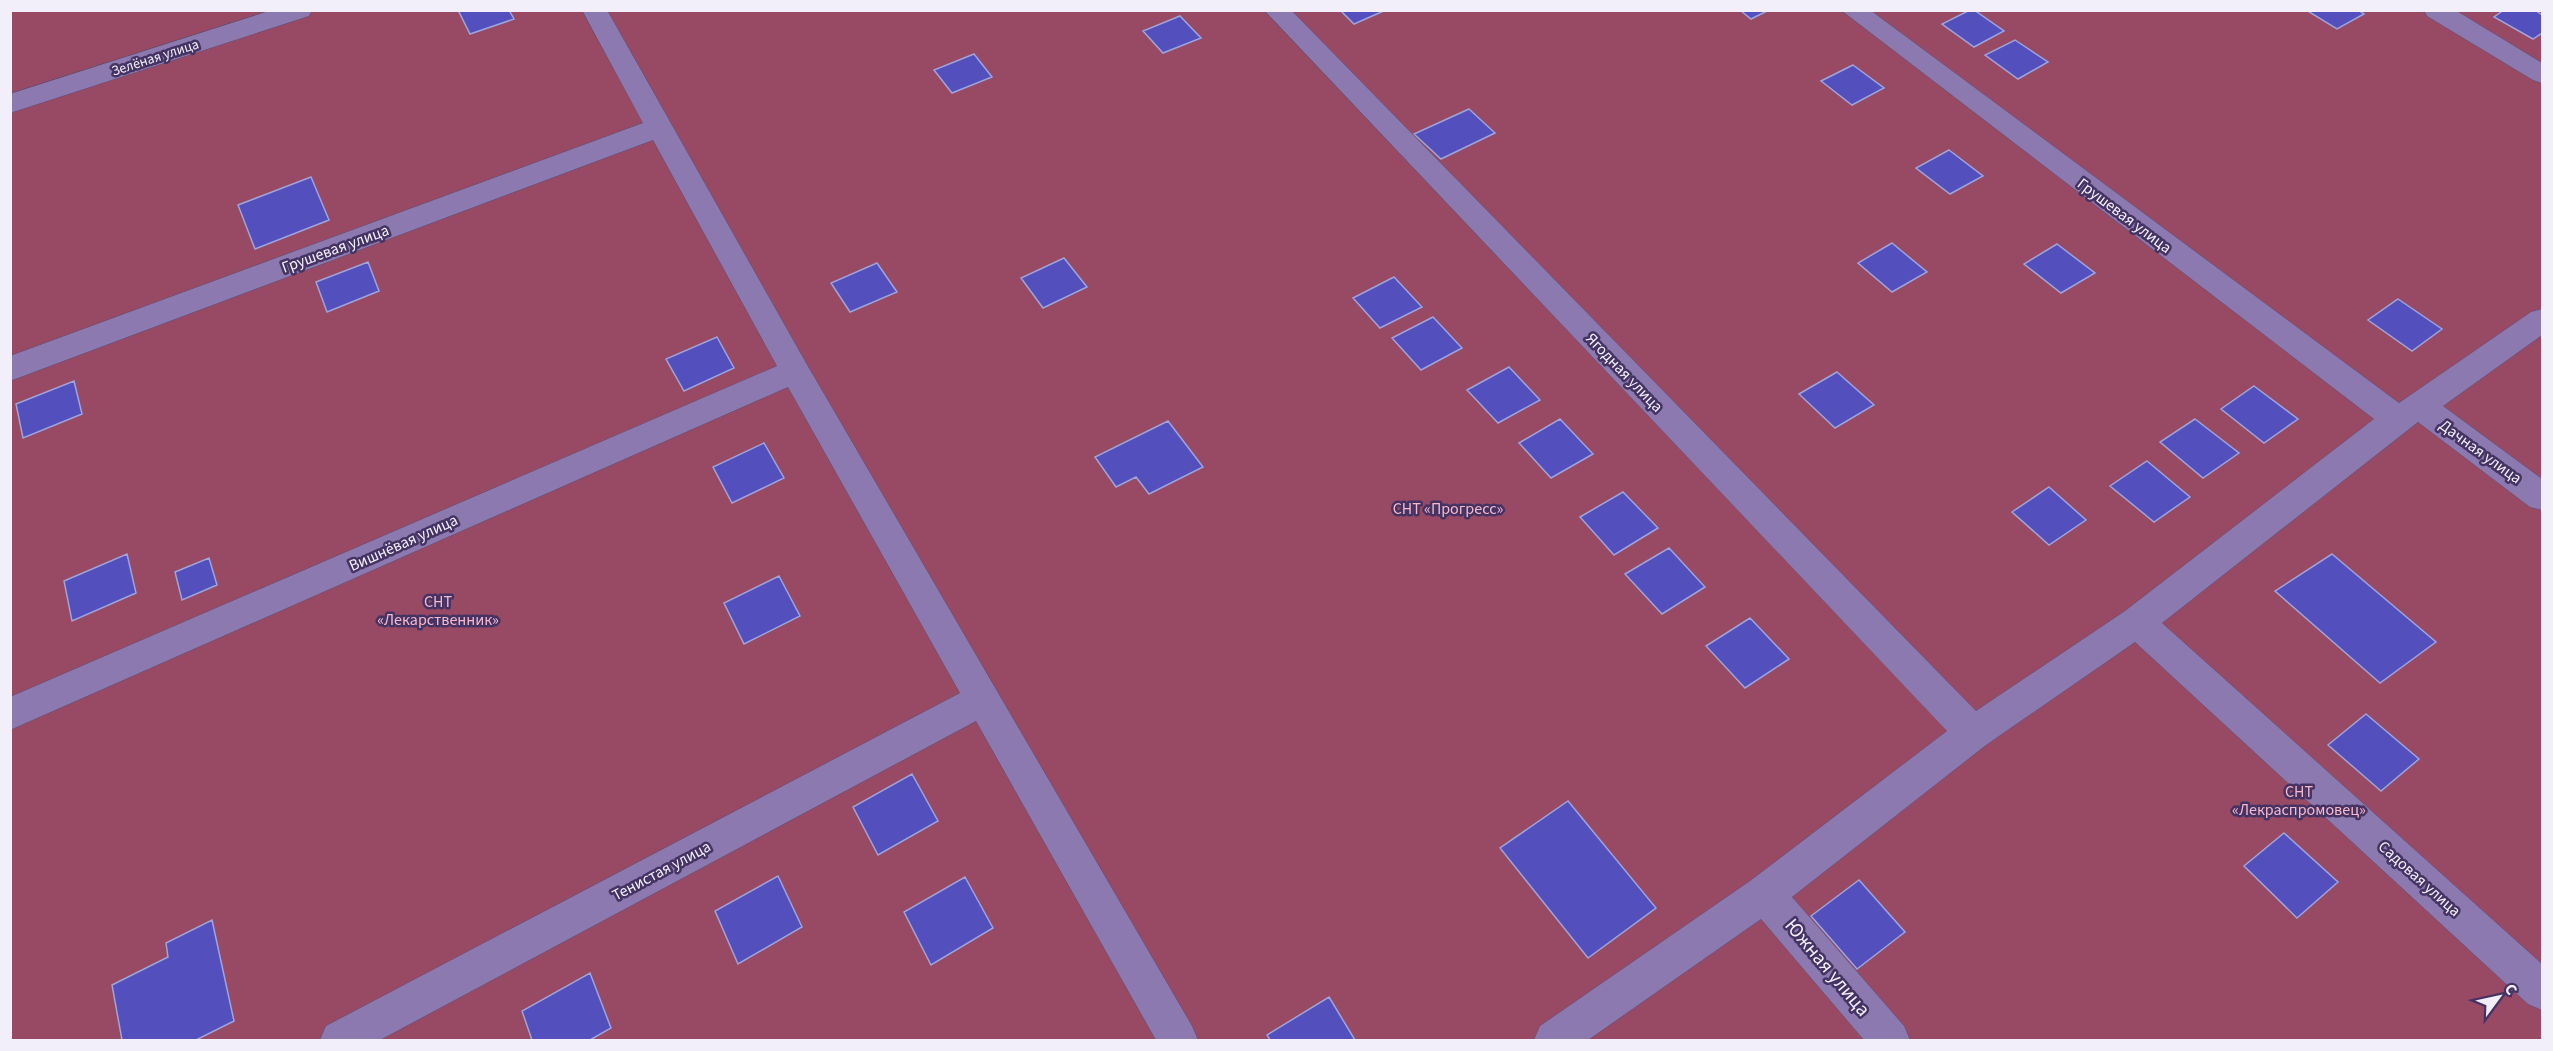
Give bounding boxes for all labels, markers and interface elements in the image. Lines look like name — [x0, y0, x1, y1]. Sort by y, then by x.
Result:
street label: Зелёная улица — [109, 34, 202, 81]
street label: Грушевая улица — [2073, 173, 2176, 259]
street label: Грушевая улица — [279, 219, 392, 279]
street label: Ягодная улица — [1581, 328, 1668, 417]
street label: Дачная улица — [2435, 414, 2526, 489]
park label: СНТ «Прогресс» — [1393, 498, 1503, 520]
street label: Вишнёвая улица — [346, 509, 461, 577]
park label: СНТ «Лекарственник» — [377, 591, 499, 631]
park label: СНТ «Лекраспромовец» — [2232, 781, 2366, 821]
street label: Тенистая улица — [608, 836, 715, 906]
street label: Садовая улица — [2373, 836, 2465, 922]
street label: Южная улица — [1778, 913, 1876, 1023]
north arrow — [2469, 967, 2529, 1027]
text: С — [2499, 979, 2523, 999]

